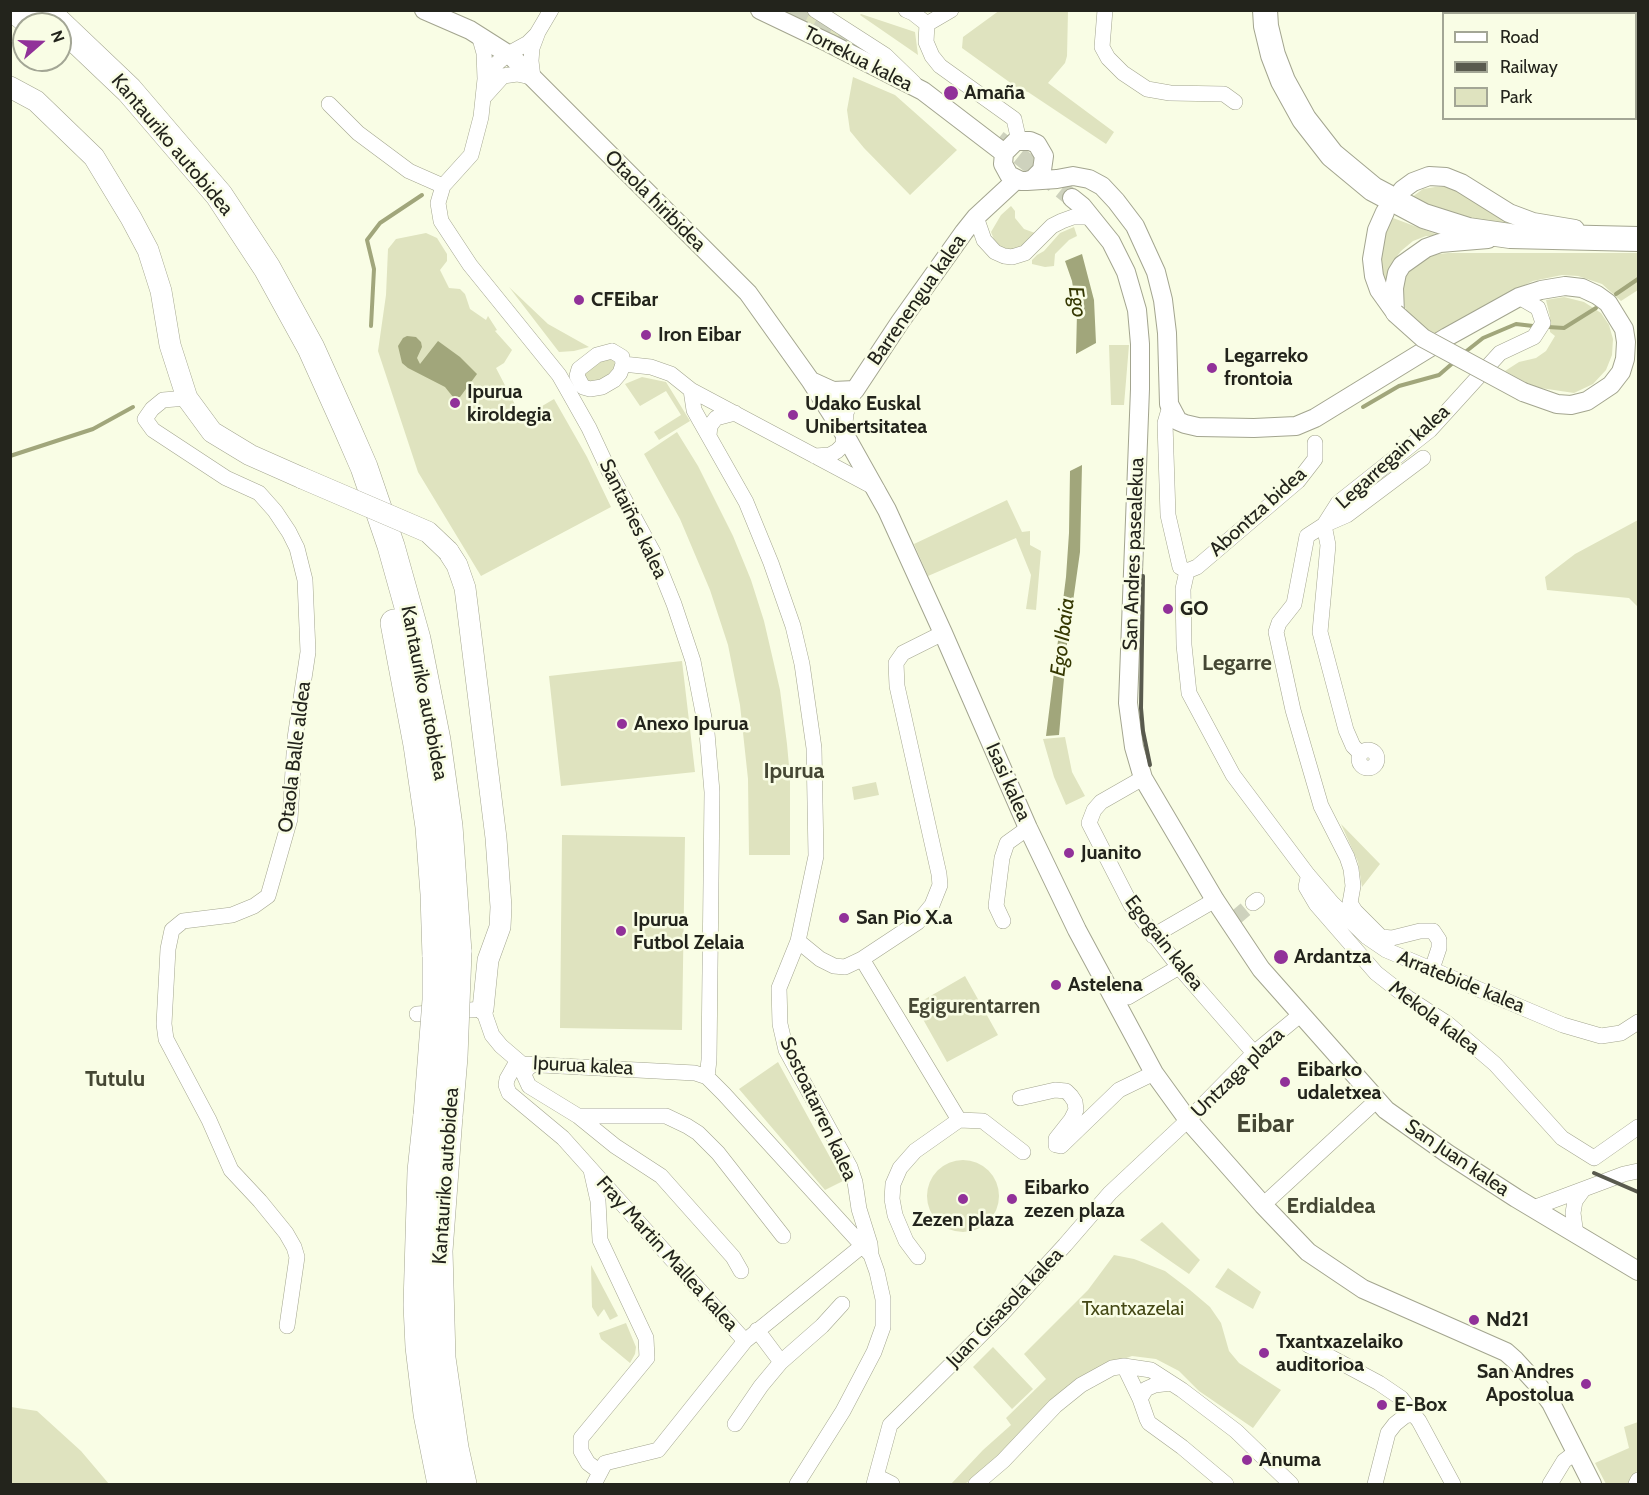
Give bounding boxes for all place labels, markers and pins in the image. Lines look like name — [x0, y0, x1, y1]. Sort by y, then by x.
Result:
place label: Amaña — [964, 81, 1025, 105]
marker: Amaña — [942, 84, 960, 102]
place label: CFEibar — [591, 288, 658, 312]
marker: CFEibar — [572, 293, 586, 307]
place label: Iron Eibar — [658, 323, 741, 347]
marker: Iron Eibar — [639, 328, 653, 342]
place label: Legarreko frontoia — [1224, 344, 1308, 391]
marker: Legarreko frontoia — [1205, 361, 1219, 375]
place label: Ipurua kiroldegia — [467, 380, 551, 427]
place label: Udako Euskal Unibertsitatea — [805, 392, 927, 439]
marker: Ipurua kiroldegia — [448, 396, 462, 410]
marker: Udako Euskal Unibertsitatea — [786, 408, 800, 422]
place label: GO — [1180, 597, 1208, 621]
marker: GO — [1161, 602, 1175, 616]
place label: Anexo Ipurua — [634, 712, 749, 736]
marker: Anexo Ipurua — [615, 717, 629, 731]
place label: Juanito — [1081, 841, 1142, 865]
marker: Juanito — [1062, 846, 1076, 860]
place label: San Pio X.a — [856, 906, 953, 930]
place label: Ipurua Futbol Zelaia — [633, 908, 744, 955]
marker: San Pio X.a — [837, 911, 851, 925]
marker: Ipurua Futbol Zelaia — [614, 924, 628, 938]
place label: Ardantza — [1294, 945, 1371, 969]
marker: Ardantza — [1272, 948, 1290, 966]
place label: Astelena — [1068, 973, 1143, 997]
marker: Astelena — [1049, 978, 1063, 992]
place label: Eibarko udaletxea — [1297, 1058, 1382, 1105]
marker: Eibarko udaletxea — [1278, 1075, 1292, 1089]
place label: Eibarko zezen plaza — [1024, 1176, 1125, 1223]
marker: Zezen plaza — [956, 1192, 970, 1206]
marker: Eibarko zezen plaza — [1005, 1192, 1019, 1206]
place label: Zezen plaza — [912, 1208, 1014, 1232]
place label: Nd21 — [1486, 1308, 1529, 1332]
marker: Nd21 — [1467, 1313, 1481, 1327]
place label: Txantxazelaiko auditorioa — [1276, 1330, 1403, 1377]
marker: Txantxazelaiko auditorioa — [1257, 1346, 1271, 1360]
place label: San Andres Apostolua — [1477, 1360, 1574, 1407]
marker: San Andres Apostolua — [1579, 1377, 1593, 1391]
place label: E-Box — [1394, 1393, 1447, 1417]
marker: E-Box — [1375, 1398, 1389, 1412]
place label: Anuma — [1259, 1448, 1321, 1472]
marker: Anuma — [1240, 1453, 1254, 1467]

